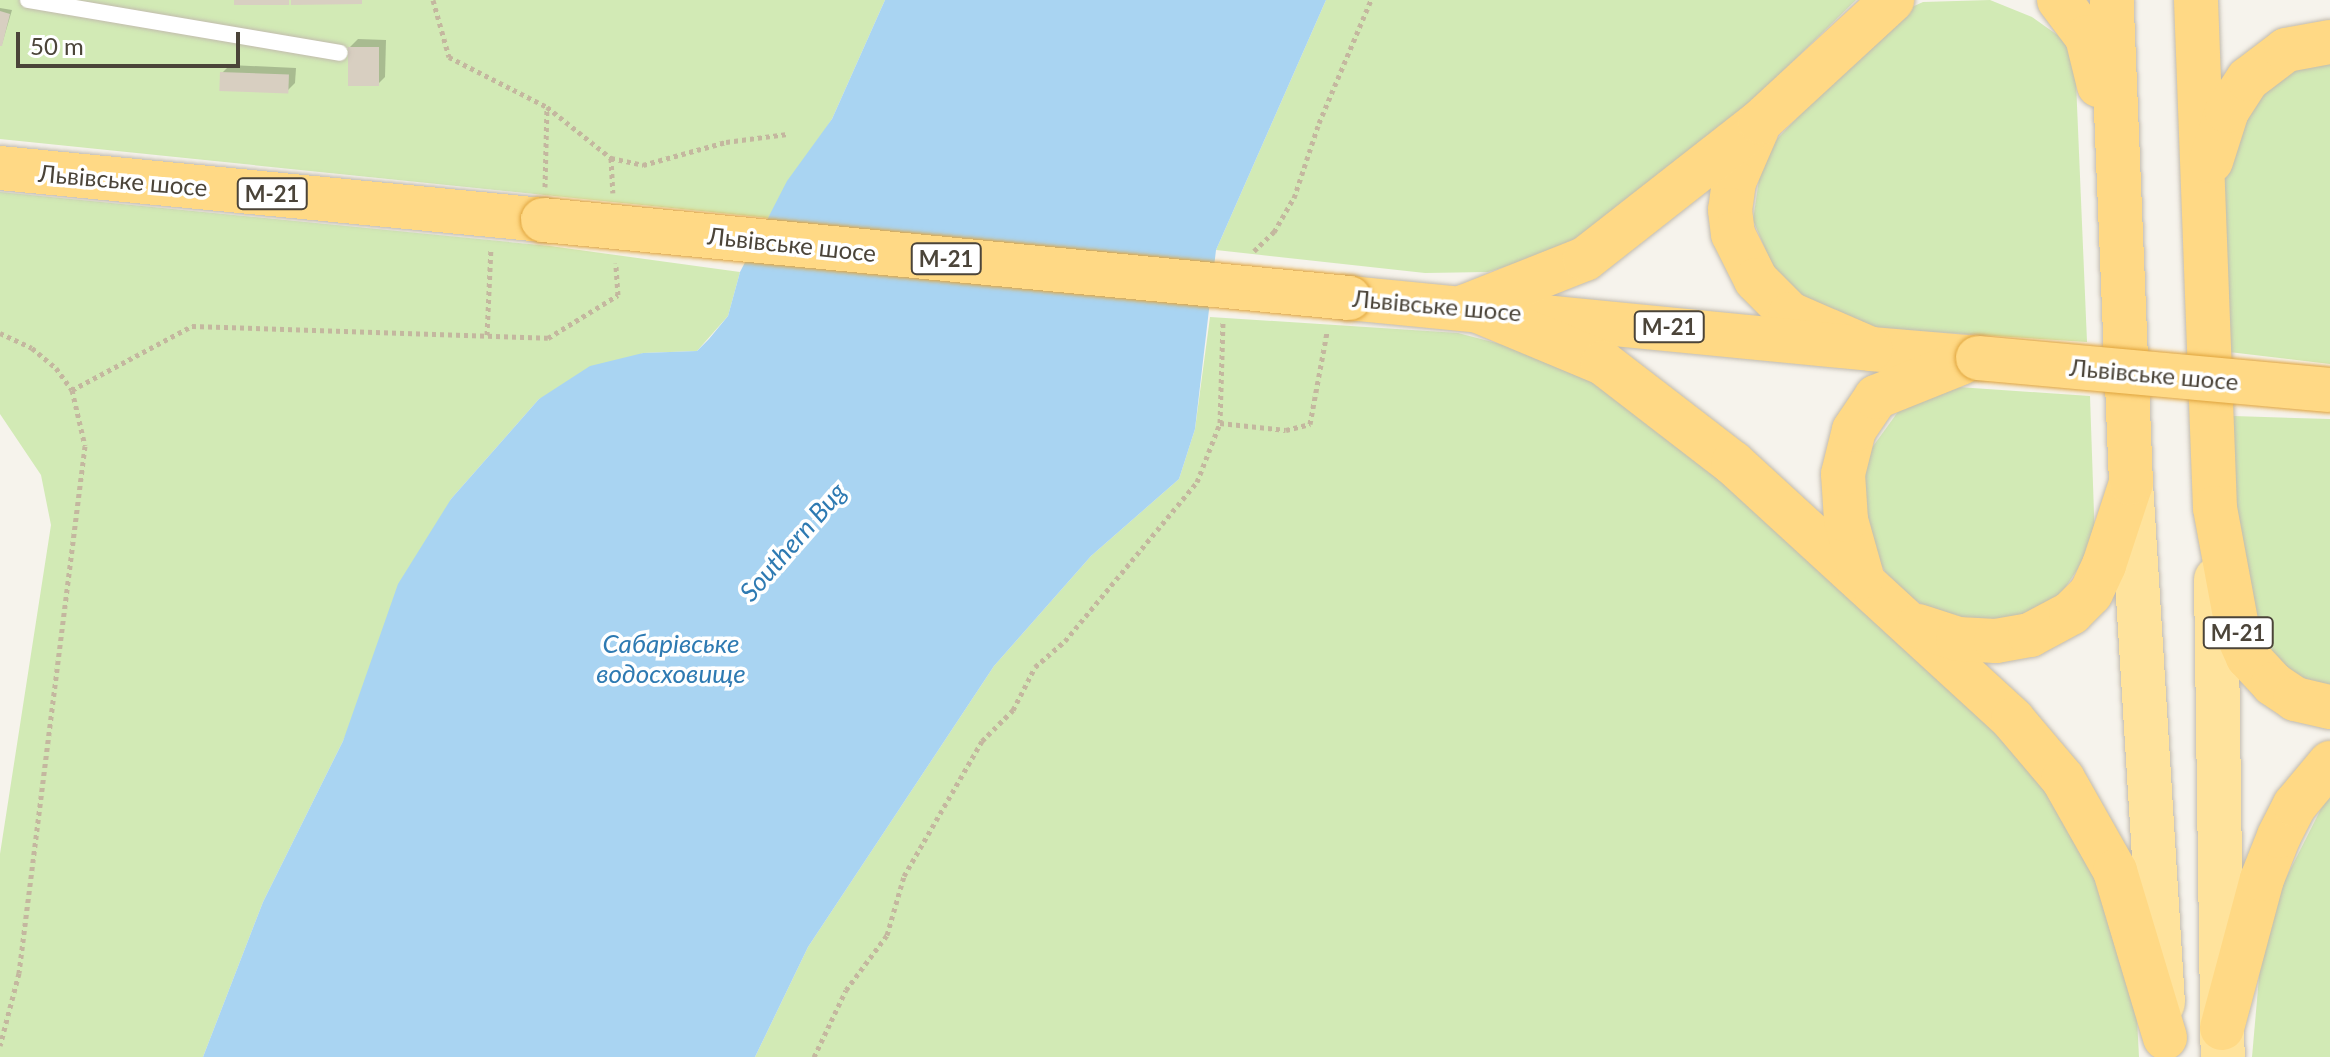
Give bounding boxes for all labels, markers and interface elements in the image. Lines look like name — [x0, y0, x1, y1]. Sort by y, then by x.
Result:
scale bar — [20, 16, 244, 66]
text: 50 m — [30, 31, 84, 60]
street label: Львівське шосе — [37, 158, 209, 202]
road number: М-21 — [236, 176, 308, 212]
street label: Львівське шосе — [706, 221, 878, 267]
road number: М-21 — [910, 241, 982, 277]
street label: Львівське шосе — [1351, 283, 1523, 327]
road number: М-21 — [1633, 309, 1705, 345]
street label: Львівське шосе — [2068, 352, 2240, 396]
water label: Southern Bug — [733, 477, 853, 607]
road number: М-21 — [2202, 615, 2274, 651]
water label: Сабарівське водосховище — [596, 628, 746, 690]

